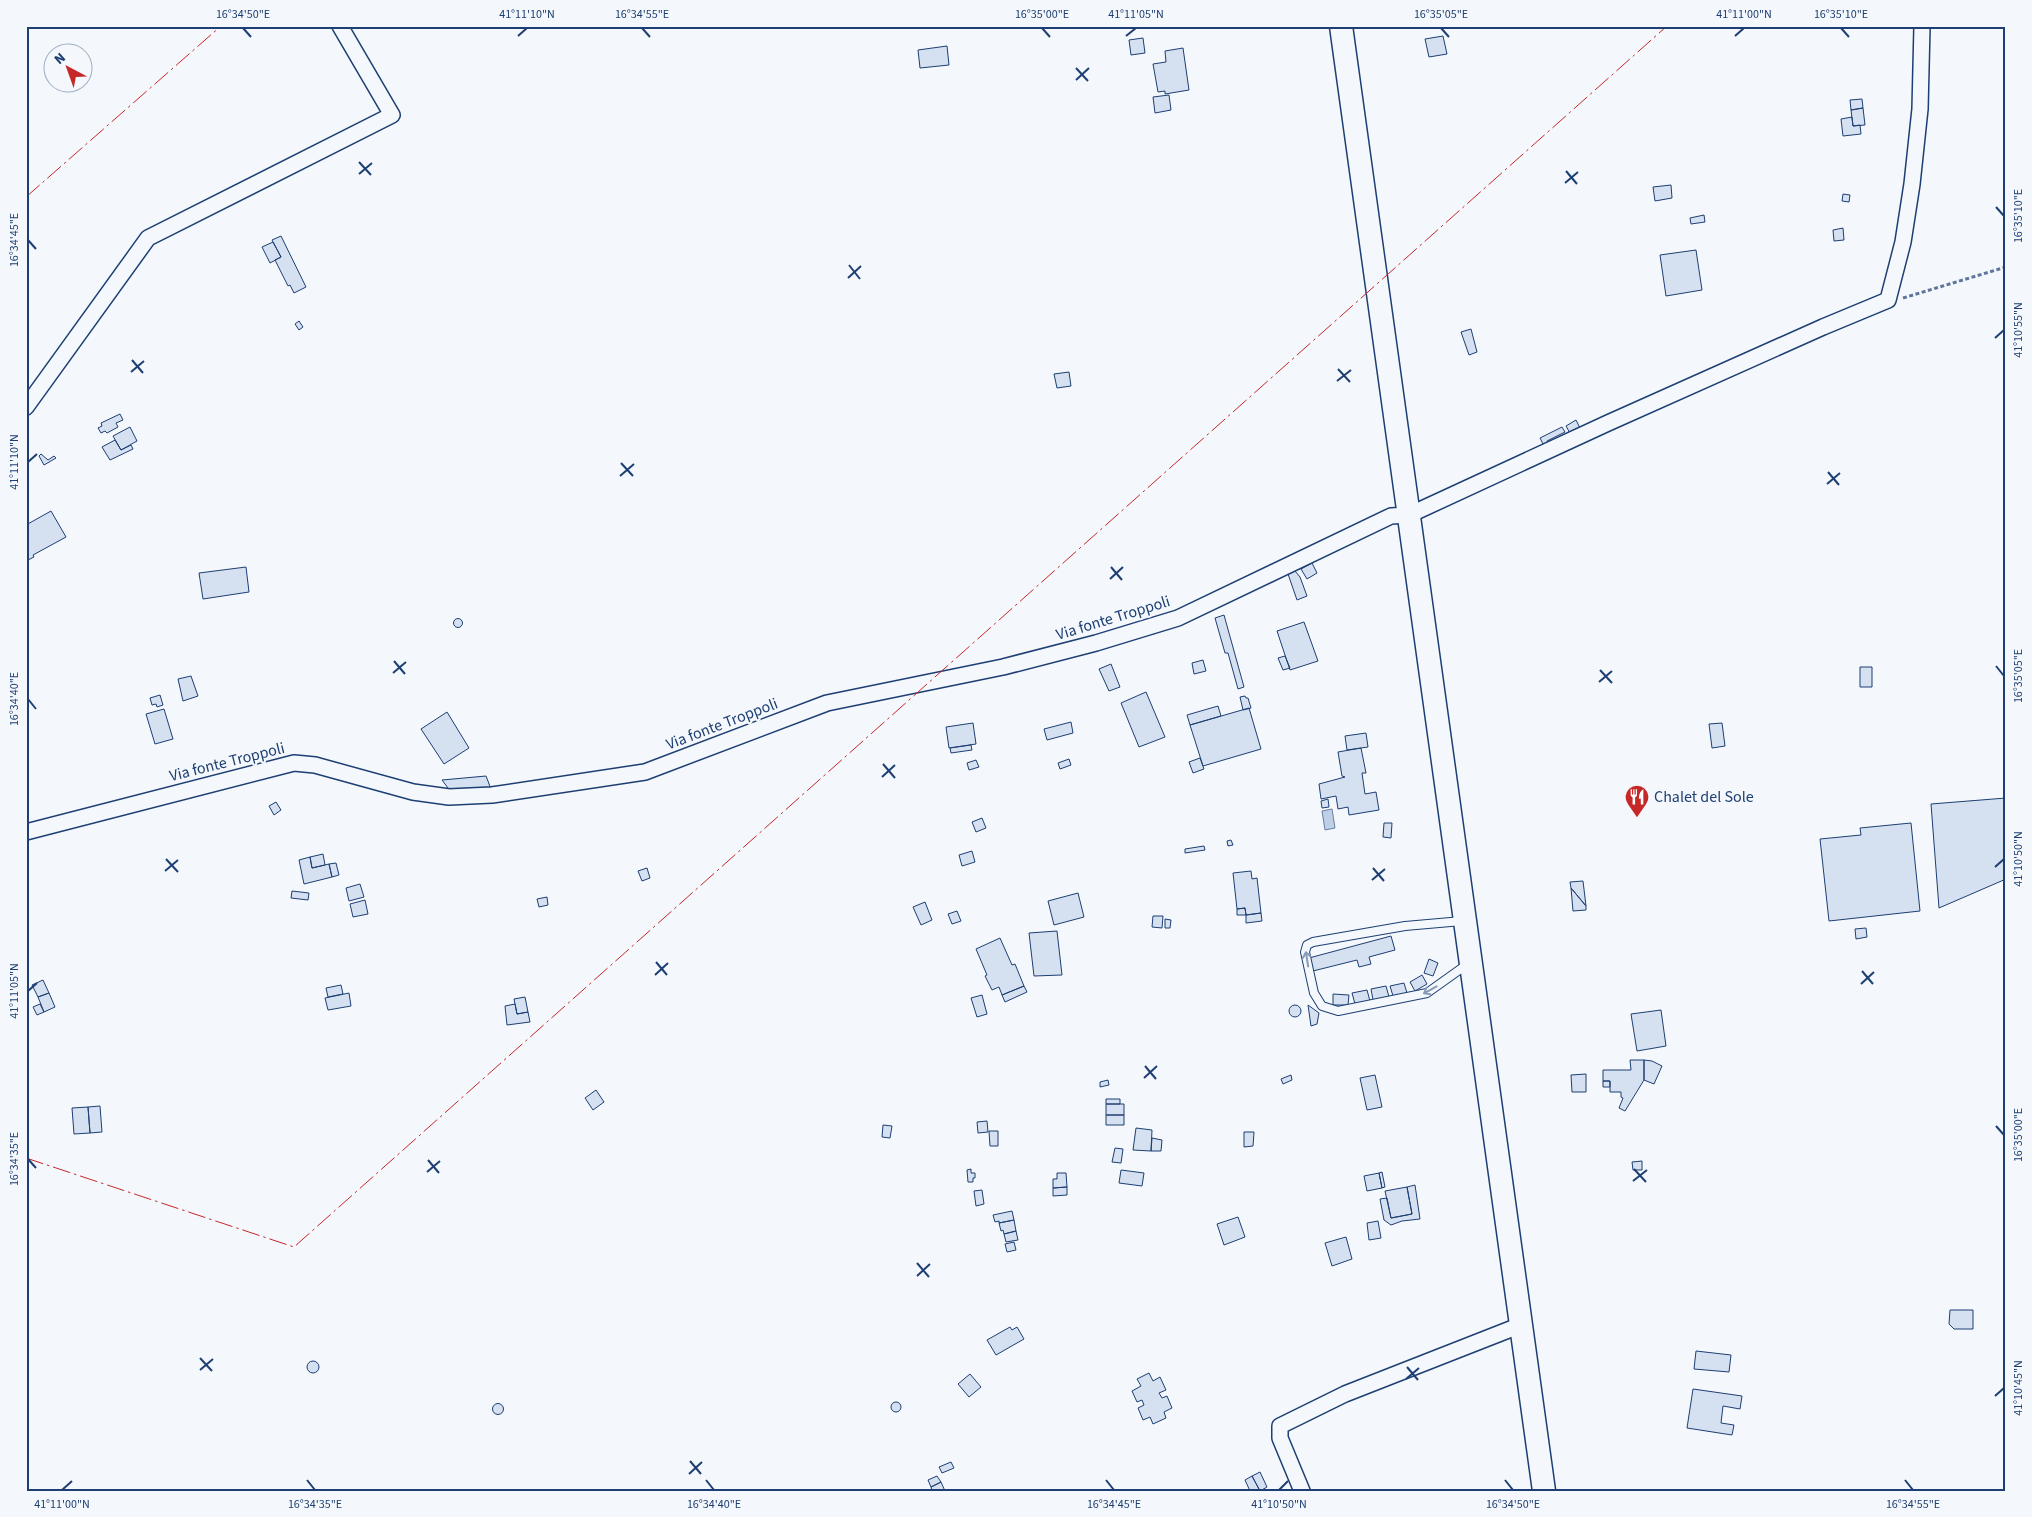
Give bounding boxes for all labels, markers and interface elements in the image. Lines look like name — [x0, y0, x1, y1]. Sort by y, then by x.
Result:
text: 16°34'50"E — [216, 6, 270, 23]
text: 41°11'10"N — [499, 6, 555, 23]
text: 16°34'55"E — [615, 6, 669, 23]
text: 16°35'00"E — [1015, 6, 1069, 23]
text: 41°11'05"N — [1108, 6, 1164, 23]
text: 16°35'05"E — [1414, 6, 1468, 23]
text: 41°11'00"N — [1716, 6, 1772, 23]
text: 16°35'10"E — [1814, 6, 1868, 23]
north arrow — [42, 42, 92, 92]
text: N — [50, 48, 70, 70]
text: 16°35'10"E — [2010, 189, 2027, 243]
text: 16°34'45"E — [6, 213, 23, 267]
text: 41°10'55"N — [2010, 302, 2027, 358]
text: 41°11'10"N — [6, 434, 23, 490]
street label: Via fonte Troppoli — [1053, 590, 1173, 646]
text: 16°35'05"E — [2010, 649, 2027, 703]
text: 16°34'40"E — [6, 672, 23, 726]
street label: Via fonte Troppoli — [663, 693, 781, 755]
street label: Via fonte Troppoli — [167, 737, 287, 787]
restaurant icon: Chalet del Sole — [1624, 784, 1650, 818]
place label: Chalet del Sole — [1654, 786, 1754, 808]
text: 41°10'50"N — [2010, 831, 2027, 887]
one-way arrow — [1301, 951, 1311, 967]
text: 41°11'05"N — [6, 963, 23, 1019]
one-way arrow — [1424, 985, 1438, 995]
text: 16°35'00"E — [2010, 1108, 2027, 1162]
text: 16°34'35"E — [6, 1132, 23, 1186]
text: 41°10'45"N — [2010, 1360, 2027, 1416]
text: 41°11'00"N — [34, 1496, 90, 1513]
text: 16°34'35"E — [288, 1496, 342, 1513]
text: 16°34'40"E — [687, 1496, 741, 1513]
text: 16°34'45"E — [1087, 1496, 1141, 1513]
text: 41°10'50"N — [1251, 1496, 1307, 1513]
text: 16°34'50"E — [1486, 1496, 1540, 1513]
text: 16°34'55"E — [1886, 1496, 1940, 1513]

